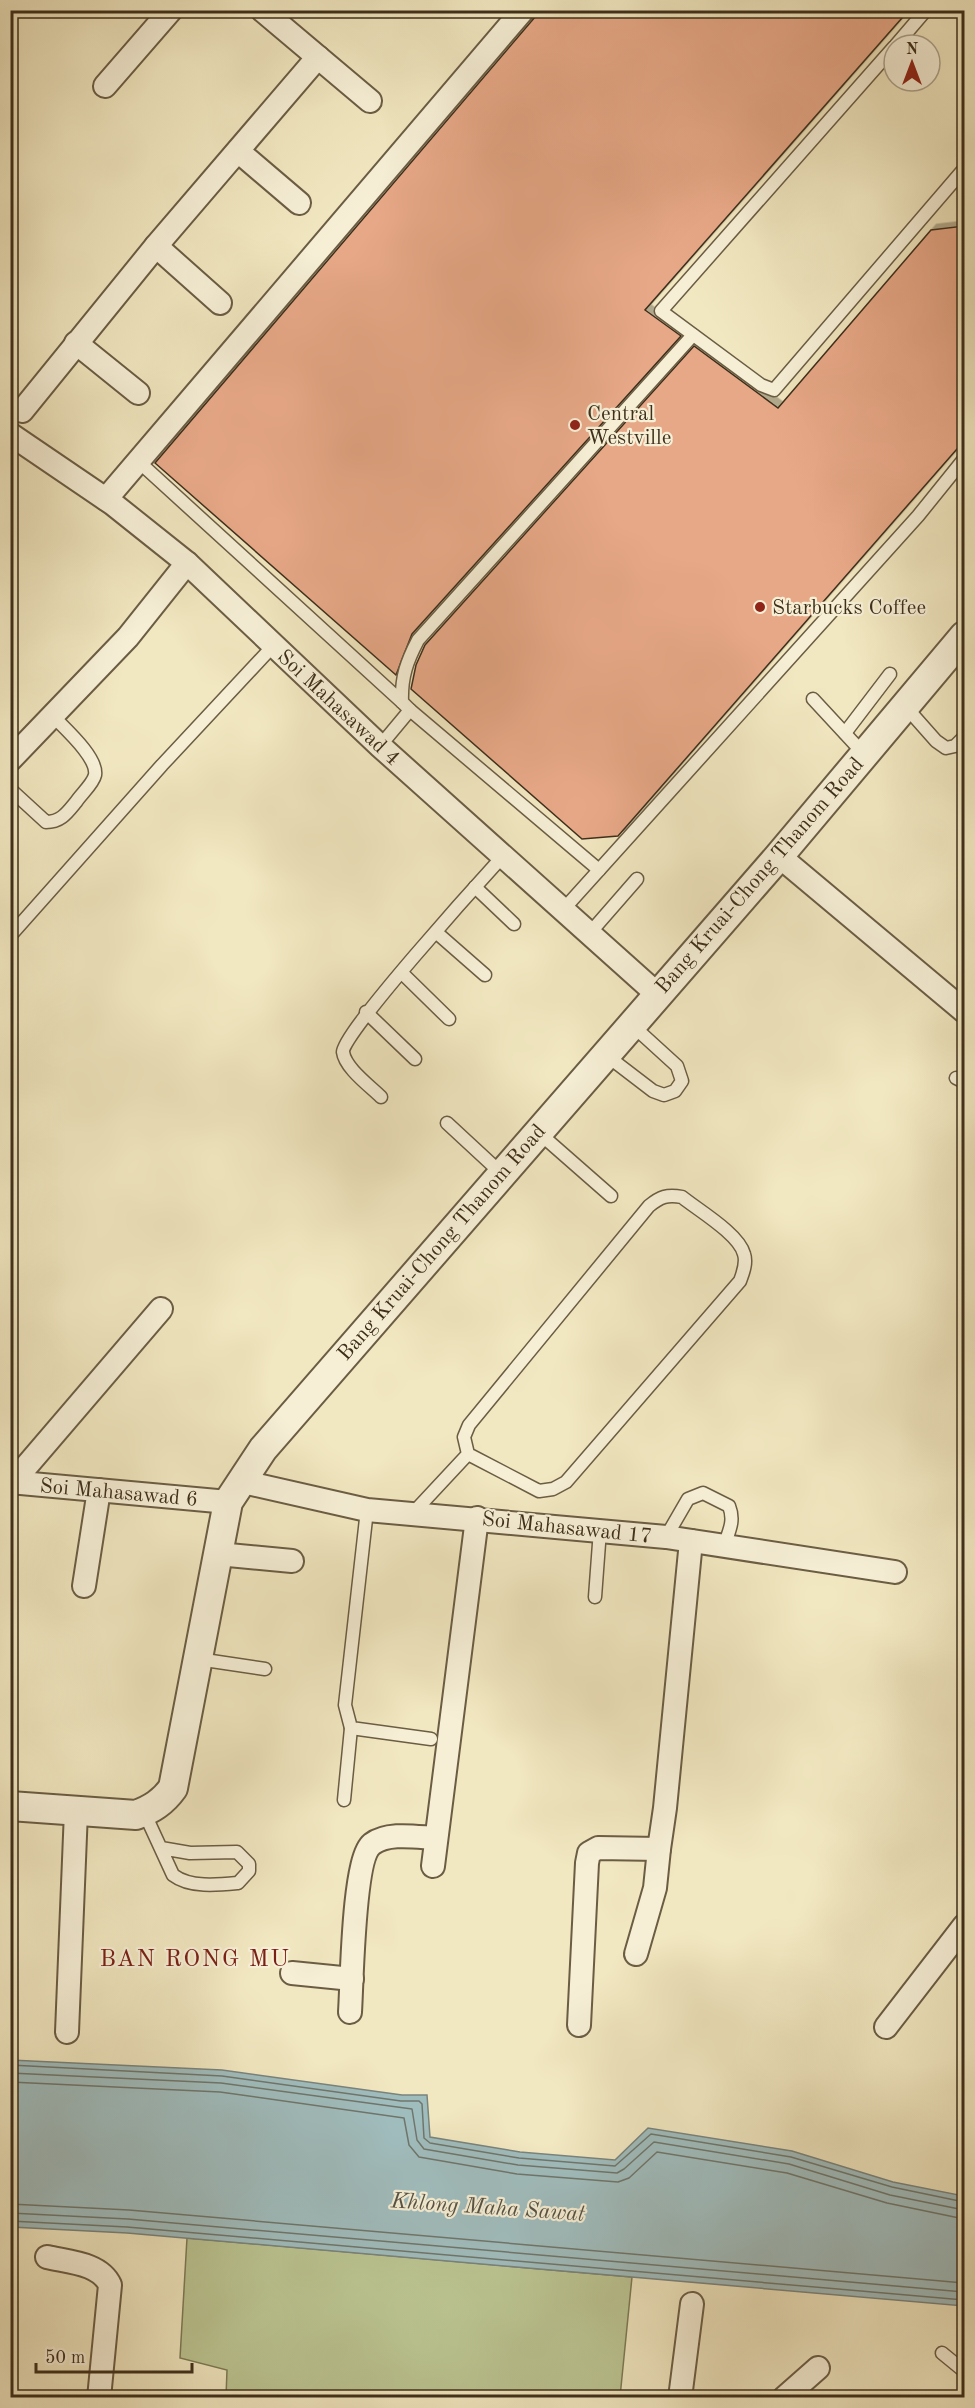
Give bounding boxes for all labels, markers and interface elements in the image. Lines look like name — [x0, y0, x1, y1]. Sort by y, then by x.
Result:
north arrow — [882, 33, 942, 93]
text: N — [906, 42, 919, 58]
place label: Central Westville — [587, 404, 671, 449]
marker: Central Westville — [568, 418, 582, 432]
place label: Starbucks Coffee — [772, 598, 926, 619]
marker: Starbucks Coffee — [753, 600, 767, 614]
street label: Soi Mahasawad 4 — [273, 646, 403, 770]
street label: Bang Kruai-Chong Thanom Road — [652, 754, 868, 998]
street label: Bang Kruai-Chong Thanom Road — [334, 1121, 550, 1365]
street label: Soi Mahasawad 6 — [39, 1476, 199, 1511]
street label: Soi Mahasawad 17 — [481, 1509, 653, 1548]
district label: BAN RONG MU — [100, 1948, 290, 1972]
water label: Khlong Maha Sawat — [389, 2190, 587, 2226]
scale bar — [36, 2336, 192, 2374]
text: 50 m — [45, 2349, 85, 2367]

